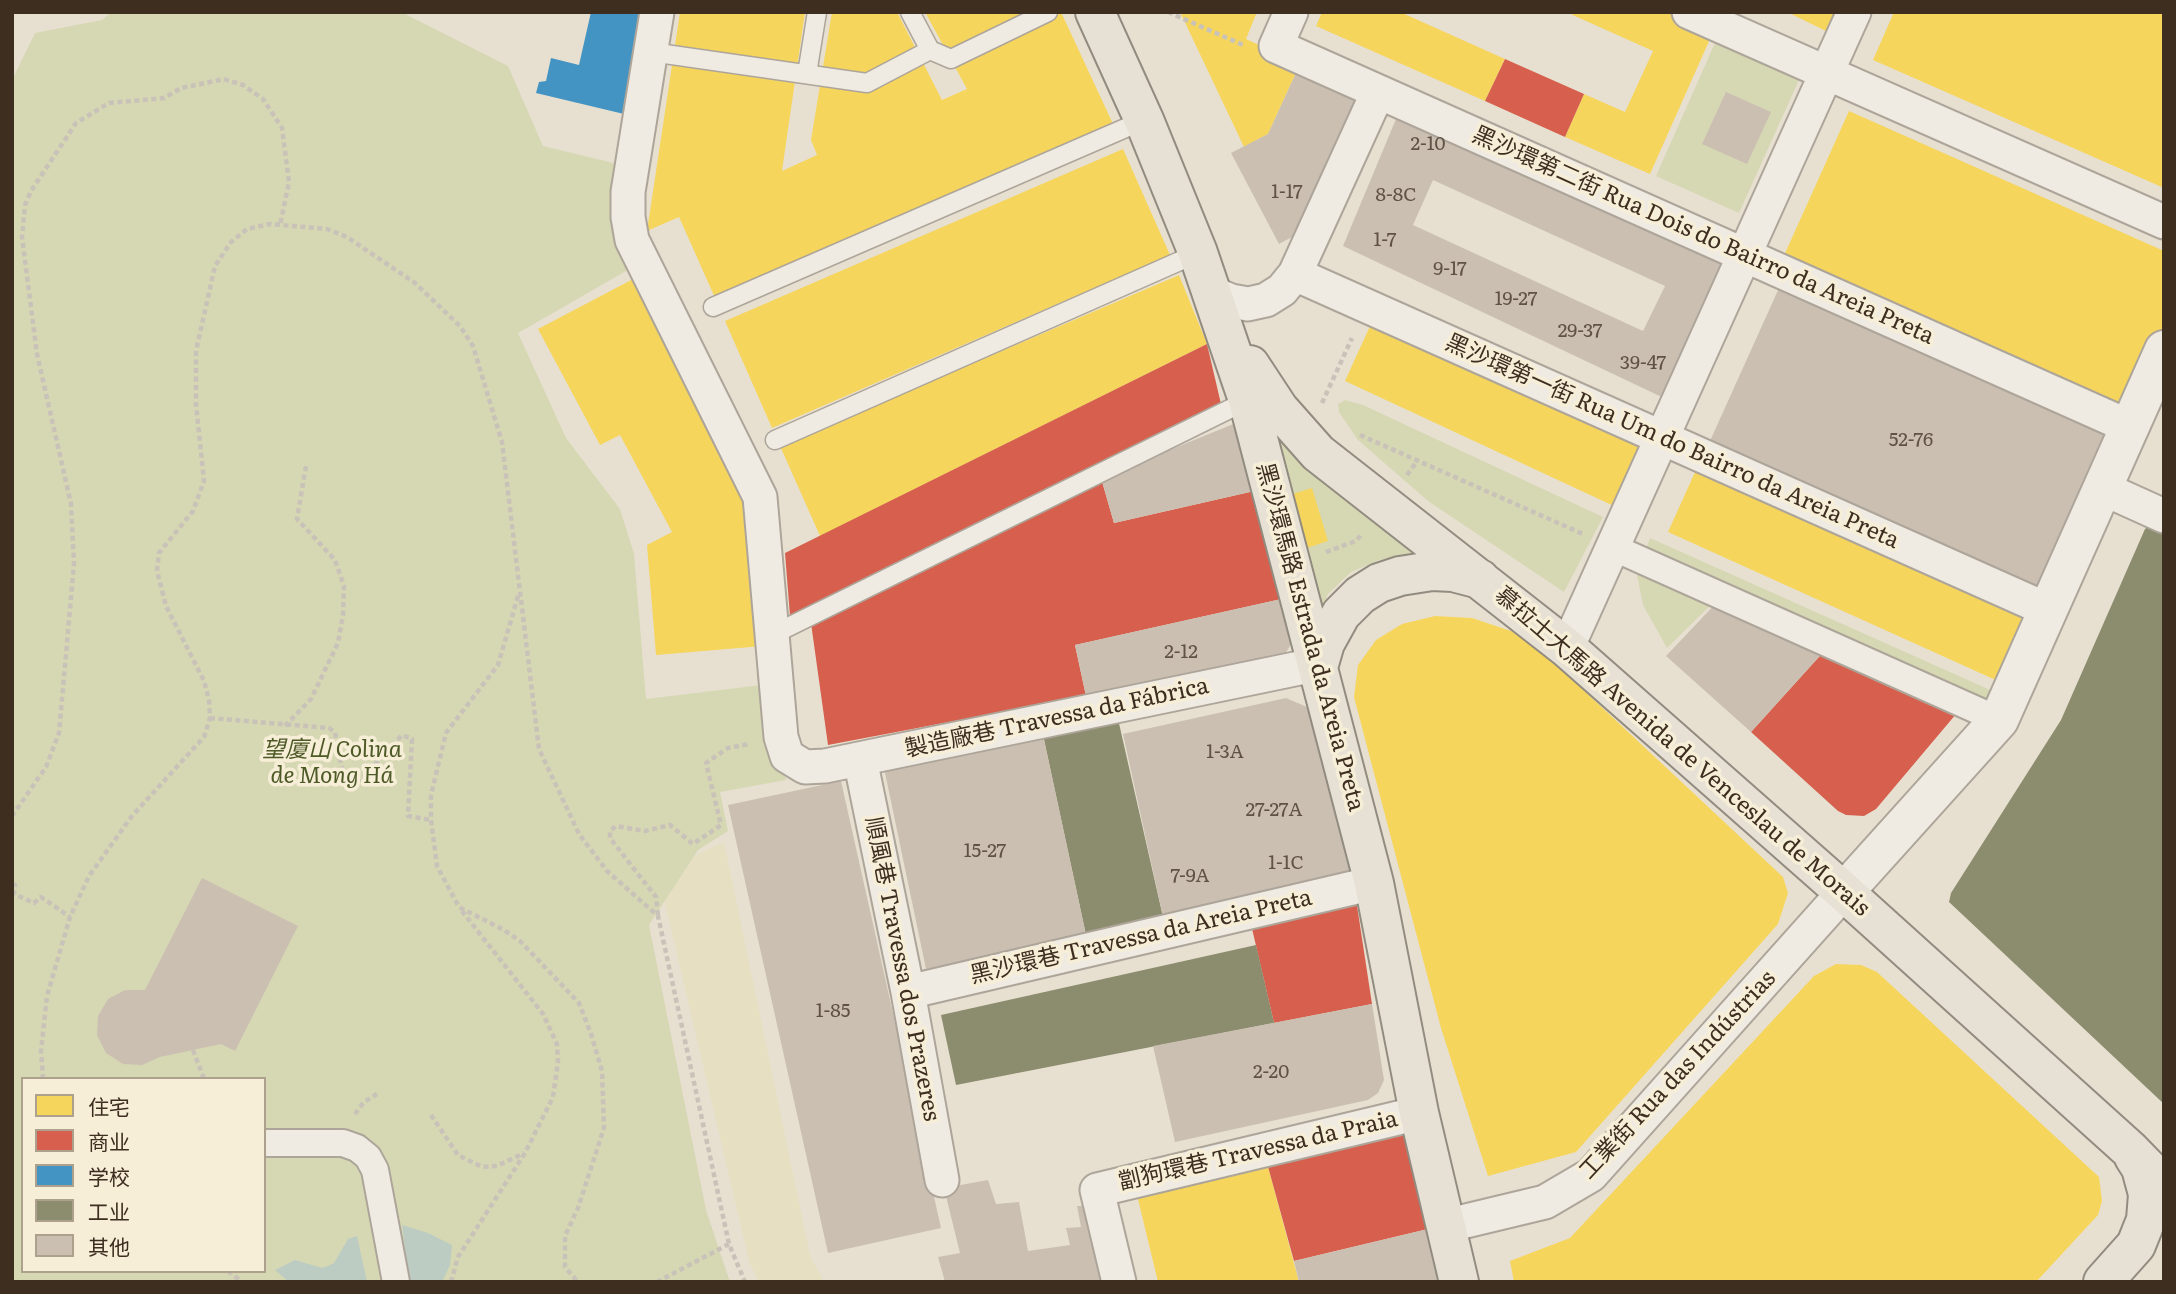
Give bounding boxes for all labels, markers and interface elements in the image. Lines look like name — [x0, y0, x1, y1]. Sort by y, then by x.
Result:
street label: 黑沙環第二街 Rua Dois do Bairro da Areia Preta — [1468, 121, 1938, 351]
house number: 2-10 — [1410, 133, 1446, 155]
house number: 1-17 — [1271, 181, 1303, 203]
house number: 8-8C — [1376, 184, 1416, 206]
house number: 1-7 — [1374, 229, 1396, 251]
house number: 9-17 — [1433, 258, 1467, 280]
house number: 19-27 — [1495, 288, 1537, 310]
house number: 29-37 — [1558, 320, 1602, 342]
street label: 黑沙環第一街 Rua Um do Bairro da Areia Preta — [1441, 329, 1903, 555]
house number: 39-47 — [1620, 352, 1666, 374]
house number: 52-76 — [1889, 429, 1933, 451]
street label: 黑沙環馬路 Estrada da Areia Preta — [1250, 460, 1370, 814]
street label: 慕拉士大馬路 Avenida de Venceslau de Morais — [1489, 582, 1875, 922]
house number: 2-12 — [1164, 641, 1198, 663]
street label: 製造廠巷 Travessa da Fábrica — [903, 672, 1211, 764]
park label: 望廈山 Colina de Mong Há — [262, 736, 402, 790]
house number: 1-3A — [1206, 741, 1244, 763]
house number: 27-27A — [1246, 799, 1302, 821]
street label: 順風巷 Travessa dos Prazeres — [859, 815, 945, 1123]
house number: 15-27 — [964, 840, 1006, 862]
house number: 1-1C — [1268, 852, 1304, 874]
house number: 7-9A — [1170, 865, 1210, 887]
street label: 黑沙環巷 Travessa da Areia Preta — [967, 884, 1315, 990]
street label: 工業街 Rua das Indústrias — [1574, 965, 1782, 1185]
house number: 1-85 — [816, 1000, 850, 1022]
house number: 2-20 — [1253, 1061, 1289, 1083]
legend — [21, 1077, 266, 1273]
text: 住宅 — [88, 1090, 130, 1121]
street label: 劏狗環巷 Travessa da Praia — [1116, 1105, 1400, 1197]
text: 商业 — [88, 1125, 130, 1156]
text: 学校 — [88, 1160, 130, 1191]
text: 工业 — [88, 1195, 130, 1226]
text: 其他 — [88, 1230, 130, 1261]

